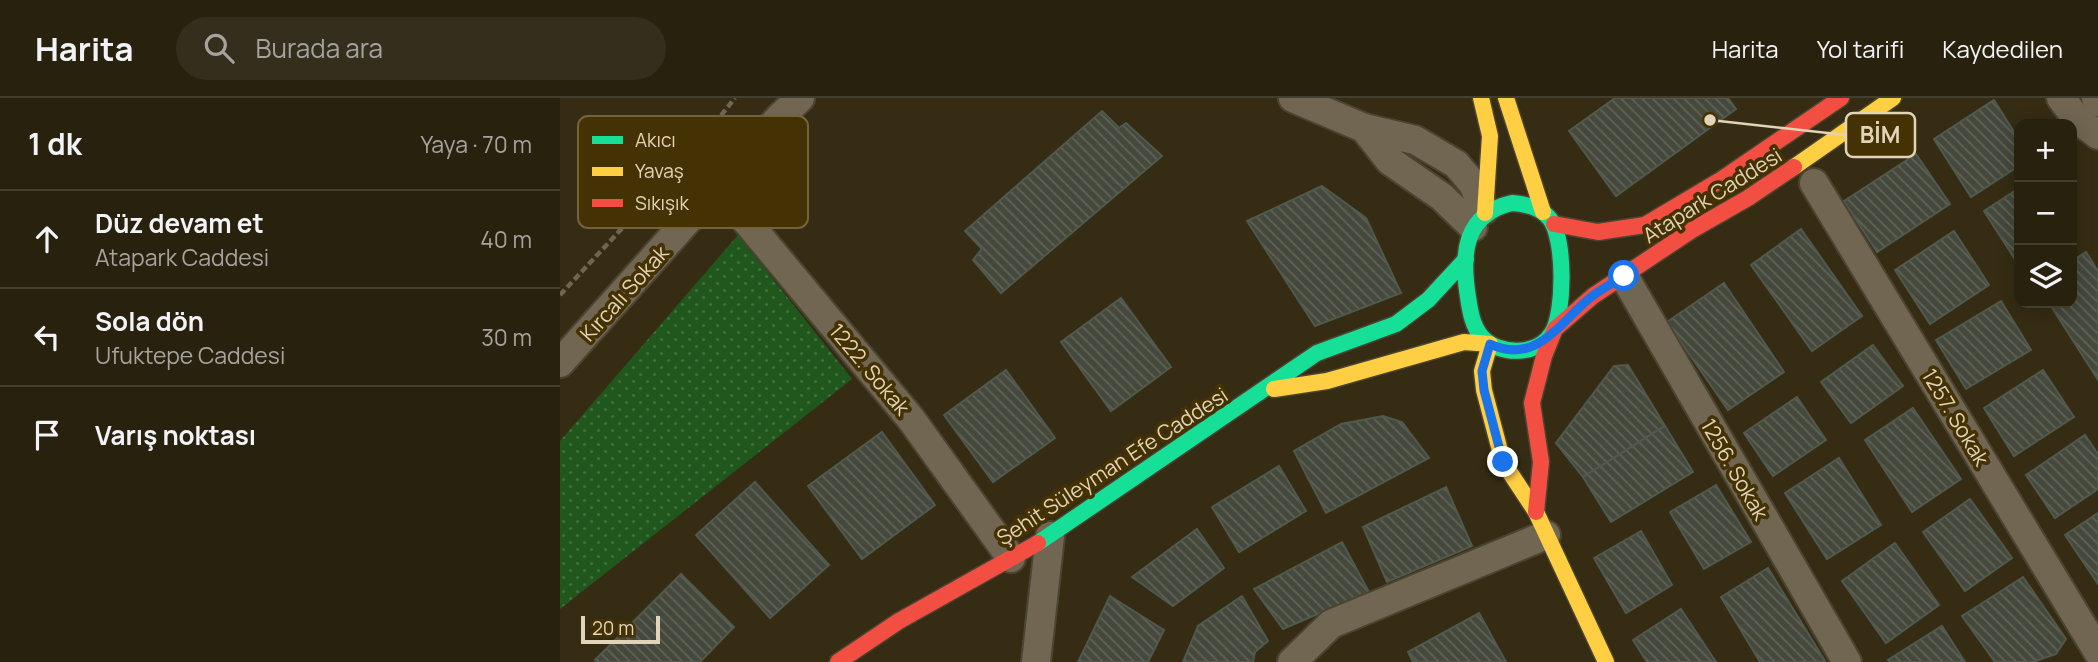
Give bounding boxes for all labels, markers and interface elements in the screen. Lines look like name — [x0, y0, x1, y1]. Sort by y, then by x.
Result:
search box — [176, 17, 666, 80]
text: Harita — [35, 26, 134, 71]
icon: search — [200, 29, 238, 67]
text: Burada ara — [256, 30, 383, 66]
text: Harita — [1712, 32, 1779, 65]
text: Yol tarifi — [1817, 32, 1904, 65]
text: Kaydedilen — [1942, 32, 2063, 65]
callout: BİM — [1846, 113, 1915, 157]
legend — [578, 116, 808, 228]
text: BİM — [1860, 118, 1900, 150]
map controls — [2014, 119, 2077, 308]
button: + — [2014, 119, 2077, 182]
text: 1 dk — [28, 123, 82, 164]
text: Akıcı — [635, 127, 676, 153]
text: Yaya · 70 m — [420, 128, 532, 160]
street label: Atapark Caddesi — [1637, 141, 1787, 249]
text: Yavaş — [635, 158, 684, 184]
button: − — [2014, 182, 2077, 245]
text: Sıkışık — [635, 190, 689, 216]
text: Düz devam et — [95, 205, 264, 241]
icon: ahead — [28, 220, 66, 258]
text: 40 m — [480, 223, 532, 255]
street label: Kırcalı Sokak — [574, 239, 675, 347]
text: Atapark Caddesi — [95, 241, 269, 273]
button: layers — [2014, 245, 2077, 308]
route start — [1608, 260, 1639, 291]
text: Sola dön — [95, 303, 204, 339]
street label: 1222. Sokak — [823, 317, 917, 421]
icon: left — [28, 318, 66, 356]
text: 30 m — [481, 321, 532, 353]
text: Ufuktepe Caddesi — [95, 339, 285, 371]
street label: 1257. Sokak — [1916, 363, 1996, 471]
street label: Şehit Süleyman Efe Caddesi — [991, 381, 1233, 551]
street label: 1256. Sokak — [1695, 413, 1776, 525]
icon: arrive — [28, 416, 66, 454]
text: Varış noktası — [95, 417, 256, 453]
route end — [1487, 446, 1518, 477]
scale bar — [581, 613, 660, 645]
text: 20 m — [592, 615, 634, 641]

